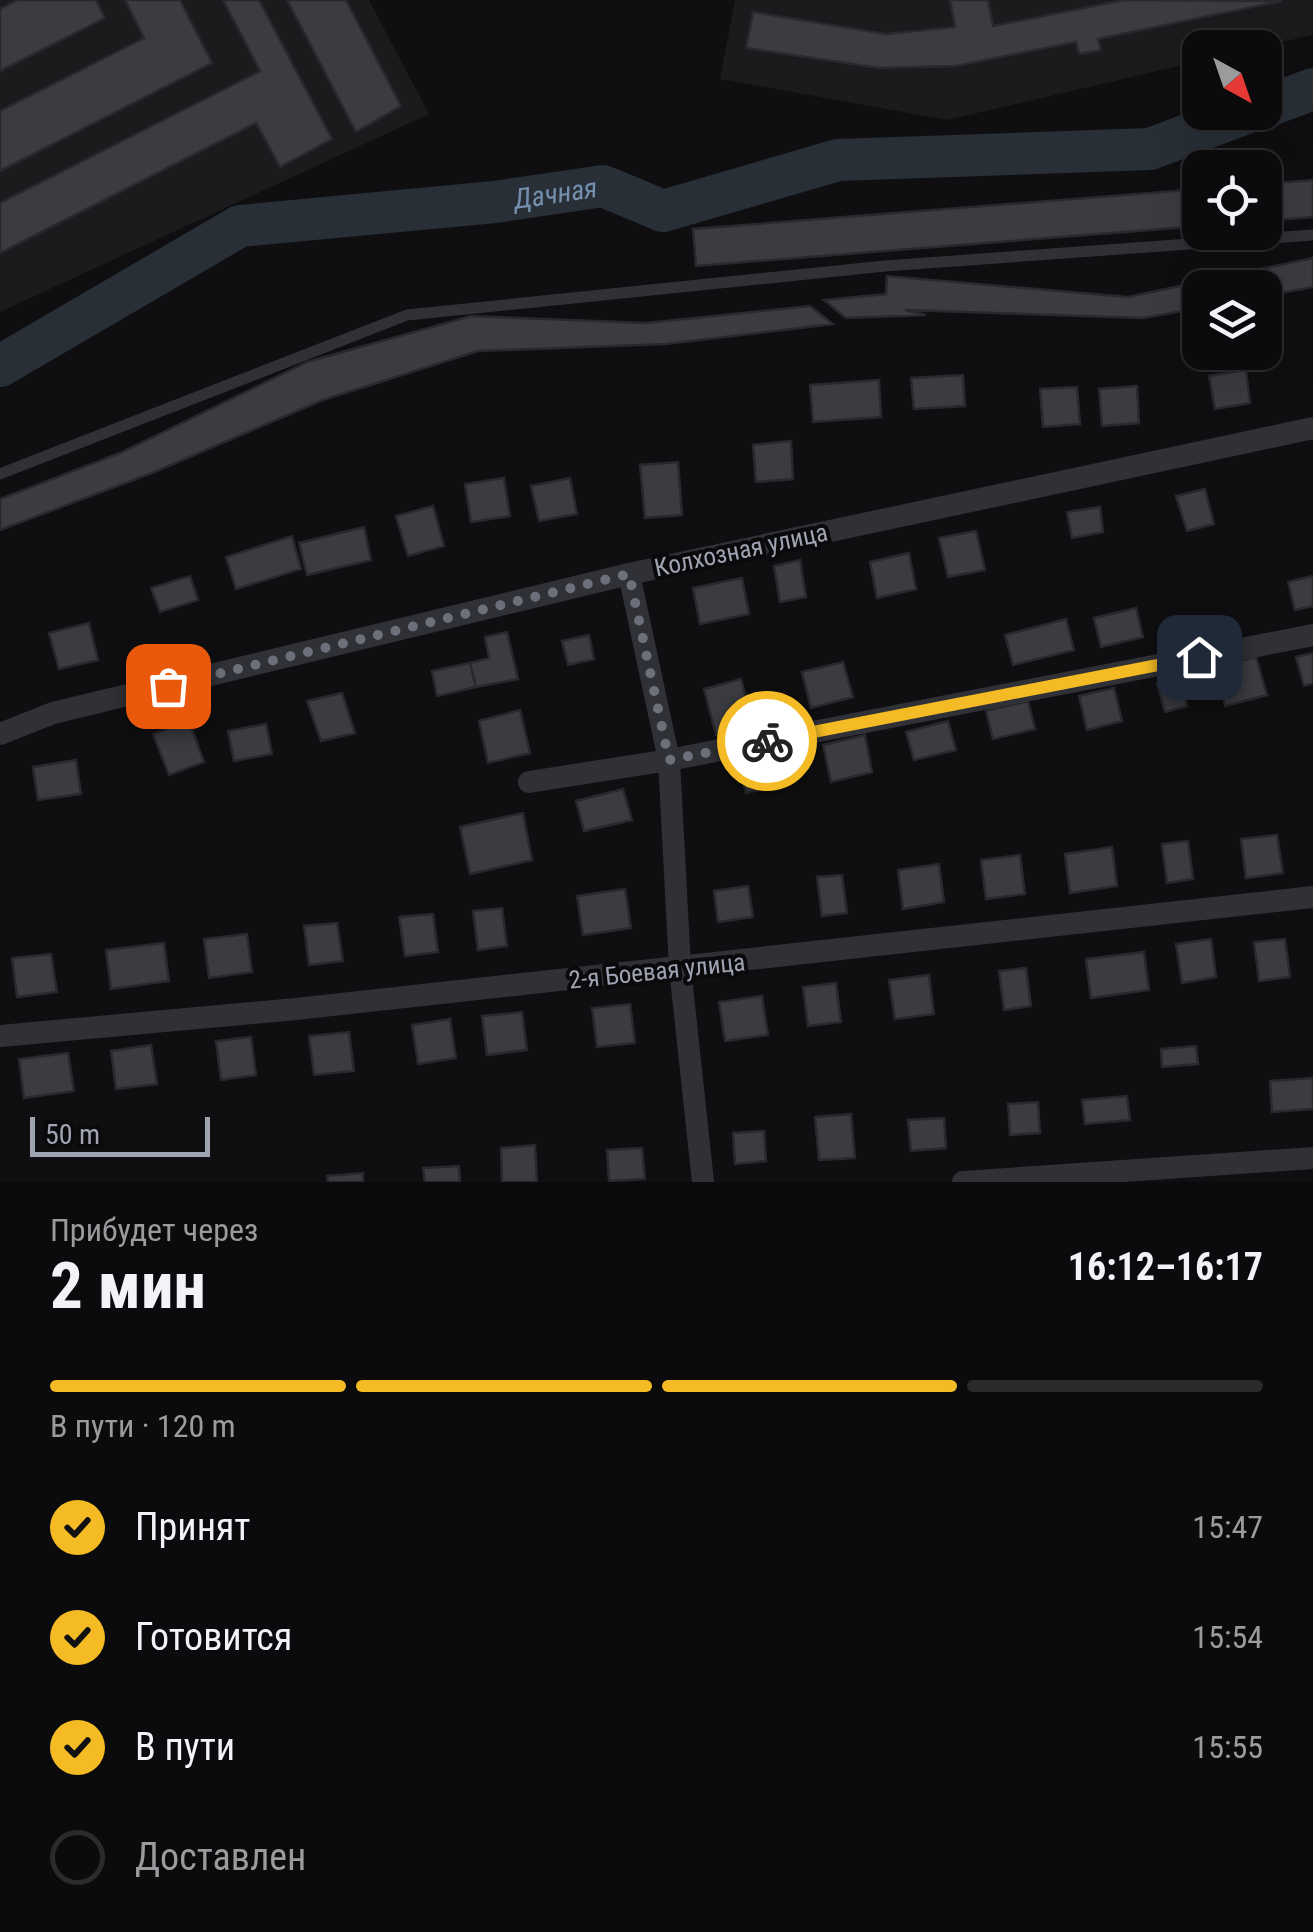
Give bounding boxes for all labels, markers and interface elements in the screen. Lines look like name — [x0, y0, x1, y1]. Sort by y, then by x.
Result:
north arrow — [1182, 30, 1282, 130]
map controls — [1182, 30, 1282, 370]
button: locate — [1182, 150, 1282, 250]
water label: Дачная — [509, 171, 599, 216]
button: layers — [1182, 270, 1282, 370]
street label: Колхозная улица — [652, 517, 830, 583]
pin — [1157, 615, 1242, 700]
icon: home — [1172, 630, 1227, 685]
pin — [126, 644, 211, 729]
icon: bag — [141, 659, 196, 714]
courier — [717, 691, 817, 791]
icon: bike — [740, 714, 795, 769]
street label: 2-я Боевая улица — [567, 947, 747, 995]
scale bar — [30, 1112, 210, 1156]
text: 50 m — [45, 1118, 100, 1151]
text: Прибудет через — [50, 1211, 258, 1249]
text: 16:12–16:17 — [1068, 1245, 1263, 1289]
text: 2 мин — [50, 1248, 206, 1324]
text: В пути · 120 m — [50, 1407, 236, 1445]
icon: check — [50, 1500, 105, 1555]
text: Принят — [135, 1505, 251, 1549]
text: 15:47 — [1192, 1508, 1263, 1546]
icon: check — [50, 1610, 105, 1665]
text: Готовится — [135, 1615, 292, 1659]
text: 15:54 — [1192, 1618, 1263, 1656]
icon: check — [50, 1720, 105, 1775]
text: В пути — [135, 1725, 235, 1769]
text: 15:55 — [1192, 1728, 1263, 1766]
text: Доставлен — [135, 1835, 306, 1879]

